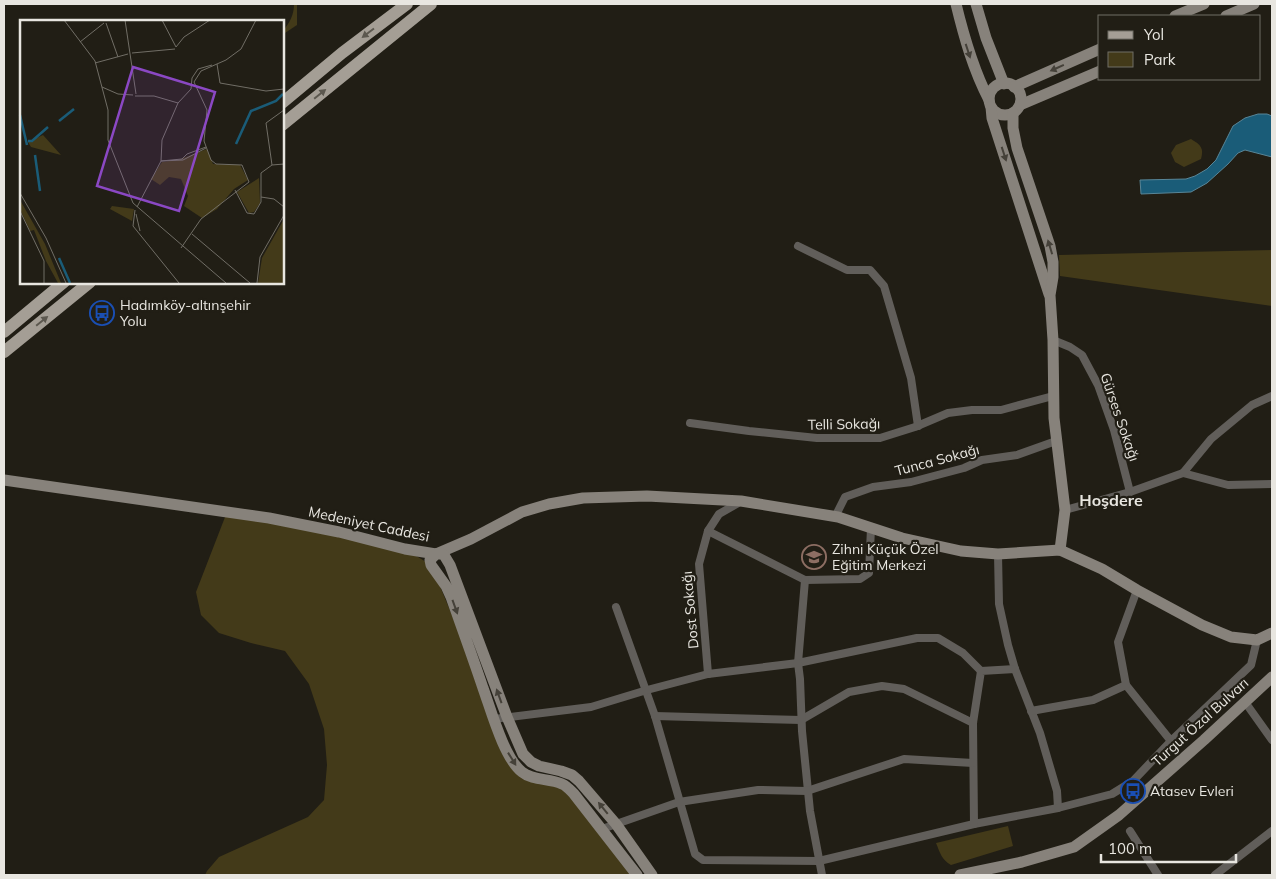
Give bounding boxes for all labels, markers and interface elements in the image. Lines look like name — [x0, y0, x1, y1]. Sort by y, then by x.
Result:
legend — [1098, 15, 1261, 80]
inset map — [20, 20, 284, 284]
text: Yol — [1143, 25, 1164, 44]
one-way arrow — [361, 28, 375, 38]
one-way arrow — [965, 44, 973, 59]
text: Park — [1144, 50, 1176, 69]
one-way arrow — [1050, 64, 1064, 72]
one-way arrow — [314, 89, 327, 100]
one-way arrow — [1000, 146, 1008, 161]
one-way arrow — [1045, 240, 1053, 255]
place label: Hadımköy-altınşehir Yolu — [119, 296, 251, 330]
bus stop icon: Hadımköy-altınşehir Yolu — [89, 300, 115, 326]
one-way arrow — [35, 316, 48, 327]
street label: Gürses Sokağı — [1096, 370, 1144, 464]
street label: Telli Sokağı — [808, 414, 880, 434]
street label: Tunca Sokağı — [893, 440, 981, 480]
district label: Hoşdere — [1079, 490, 1143, 510]
street label: Medeniyet Caddesi — [307, 502, 431, 546]
place label: Zihni Küçük Özel Eğitim Merkezi — [832, 540, 939, 574]
school or university icon: Zihni Küçük Özel Eğitim Merkezi — [801, 544, 827, 570]
street label: Dost Sokağı — [678, 570, 702, 650]
one-way arrow — [451, 600, 459, 615]
street label: Turgut Özal Bulvarı — [1148, 674, 1252, 770]
one-way arrow — [495, 688, 503, 703]
one-way arrow — [507, 752, 517, 766]
bus stop icon: Atasev Evleri — [1120, 778, 1146, 804]
place label: Atasev Evleri — [1150, 782, 1234, 800]
one-way arrow — [597, 802, 608, 815]
scale bar — [1101, 832, 1236, 864]
text: 100 m — [1108, 839, 1152, 858]

